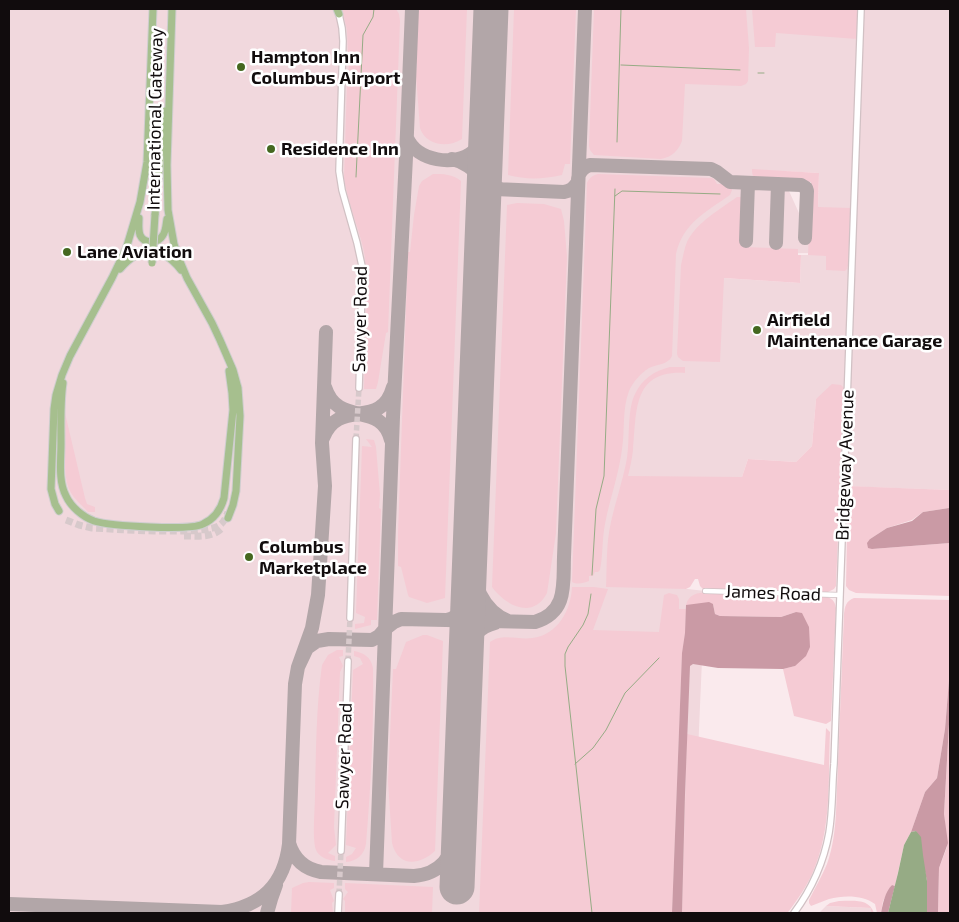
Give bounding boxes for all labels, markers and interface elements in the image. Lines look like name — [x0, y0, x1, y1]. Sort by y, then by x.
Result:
street label: International Gateway — [143, 28, 167, 210]
place label: Hampton Inn Columbus Airport — [251, 46, 400, 88]
marker: Hampton Inn Columbus Airport — [235, 61, 247, 73]
place label: Residence Inn — [281, 138, 399, 160]
marker: Residence Inn — [265, 143, 277, 155]
place label: Lane Aviation — [77, 241, 192, 263]
marker: Lane Aviation — [61, 246, 73, 258]
street label: Sawyer Road — [348, 266, 372, 372]
place label: Airfield Maintenance Garage — [767, 309, 942, 352]
marker: Airfield Maintenance Garage — [751, 324, 763, 336]
street label: Bridgeway Avenue — [832, 389, 858, 541]
place label: Columbus Marketplace — [259, 536, 367, 578]
marker: Columbus Marketplace — [243, 551, 255, 563]
street label: James Road — [725, 581, 821, 605]
street label: Sawyer Road — [331, 702, 357, 810]

